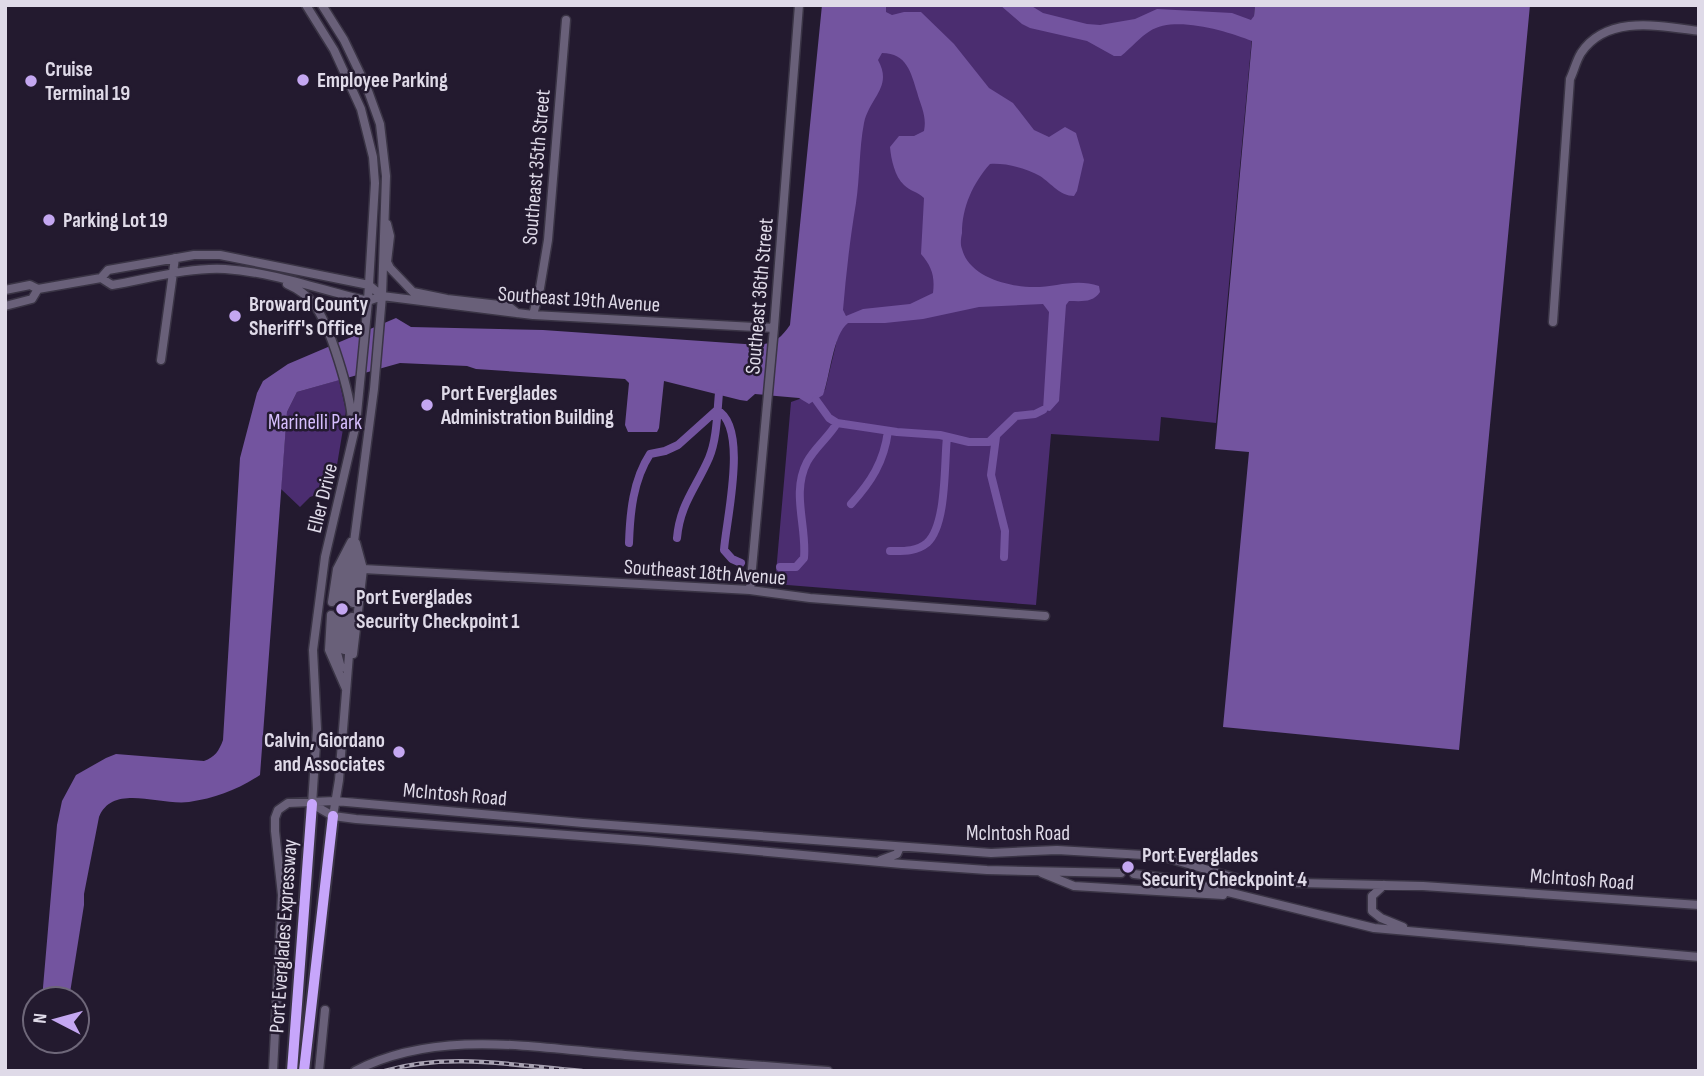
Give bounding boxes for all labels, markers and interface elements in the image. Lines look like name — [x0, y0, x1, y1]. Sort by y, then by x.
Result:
place label: Cruise Terminal 19 — [45, 57, 130, 106]
place label: Employee Parking — [317, 68, 448, 93]
marker: Employee Parking — [295, 72, 311, 88]
marker: Cruise Terminal 19 — [23, 73, 39, 89]
street label: Southeast 35th Street — [517, 88, 556, 246]
place label: Parking Lot 19 — [63, 208, 168, 233]
marker: Parking Lot 19 — [41, 212, 57, 228]
street label: Southeast 36th Street — [740, 217, 779, 375]
street label: Southeast 19th Avenue — [497, 281, 661, 318]
place label: Broward County Sheriff's Office — [249, 292, 369, 341]
marker: Broward County Sheriff's Office — [227, 308, 243, 324]
place label: Port Everglades Administration Building — [440, 381, 614, 430]
marker: Port Everglades Administration Building — [419, 397, 435, 413]
park label: Marinelli Park — [268, 410, 362, 435]
street label: Eller Drive — [302, 461, 343, 536]
street label: Southeast 18th Avenue — [623, 554, 787, 591]
place label: Port Everglades Security Checkpoint 1 — [356, 585, 520, 634]
marker: Port Everglades Security Checkpoint 1 — [334, 601, 350, 617]
place label: Calvin, Giordano and Associates — [264, 728, 385, 777]
marker: Calvin, Giordano and Associates — [391, 744, 407, 760]
street label: McIntosh Road — [402, 778, 508, 811]
street label: McIntosh Road — [966, 821, 1070, 846]
street label: Port Everglades Expressway — [264, 838, 303, 1034]
place label: Port Everglades Security Checkpoint 4 — [1142, 843, 1307, 892]
marker: Port Everglades Security Checkpoint 4 — [1120, 859, 1136, 875]
street label: McIntosh Road — [1529, 863, 1635, 896]
north arrow — [21, 985, 91, 1055]
text: N — [29, 1012, 53, 1025]

